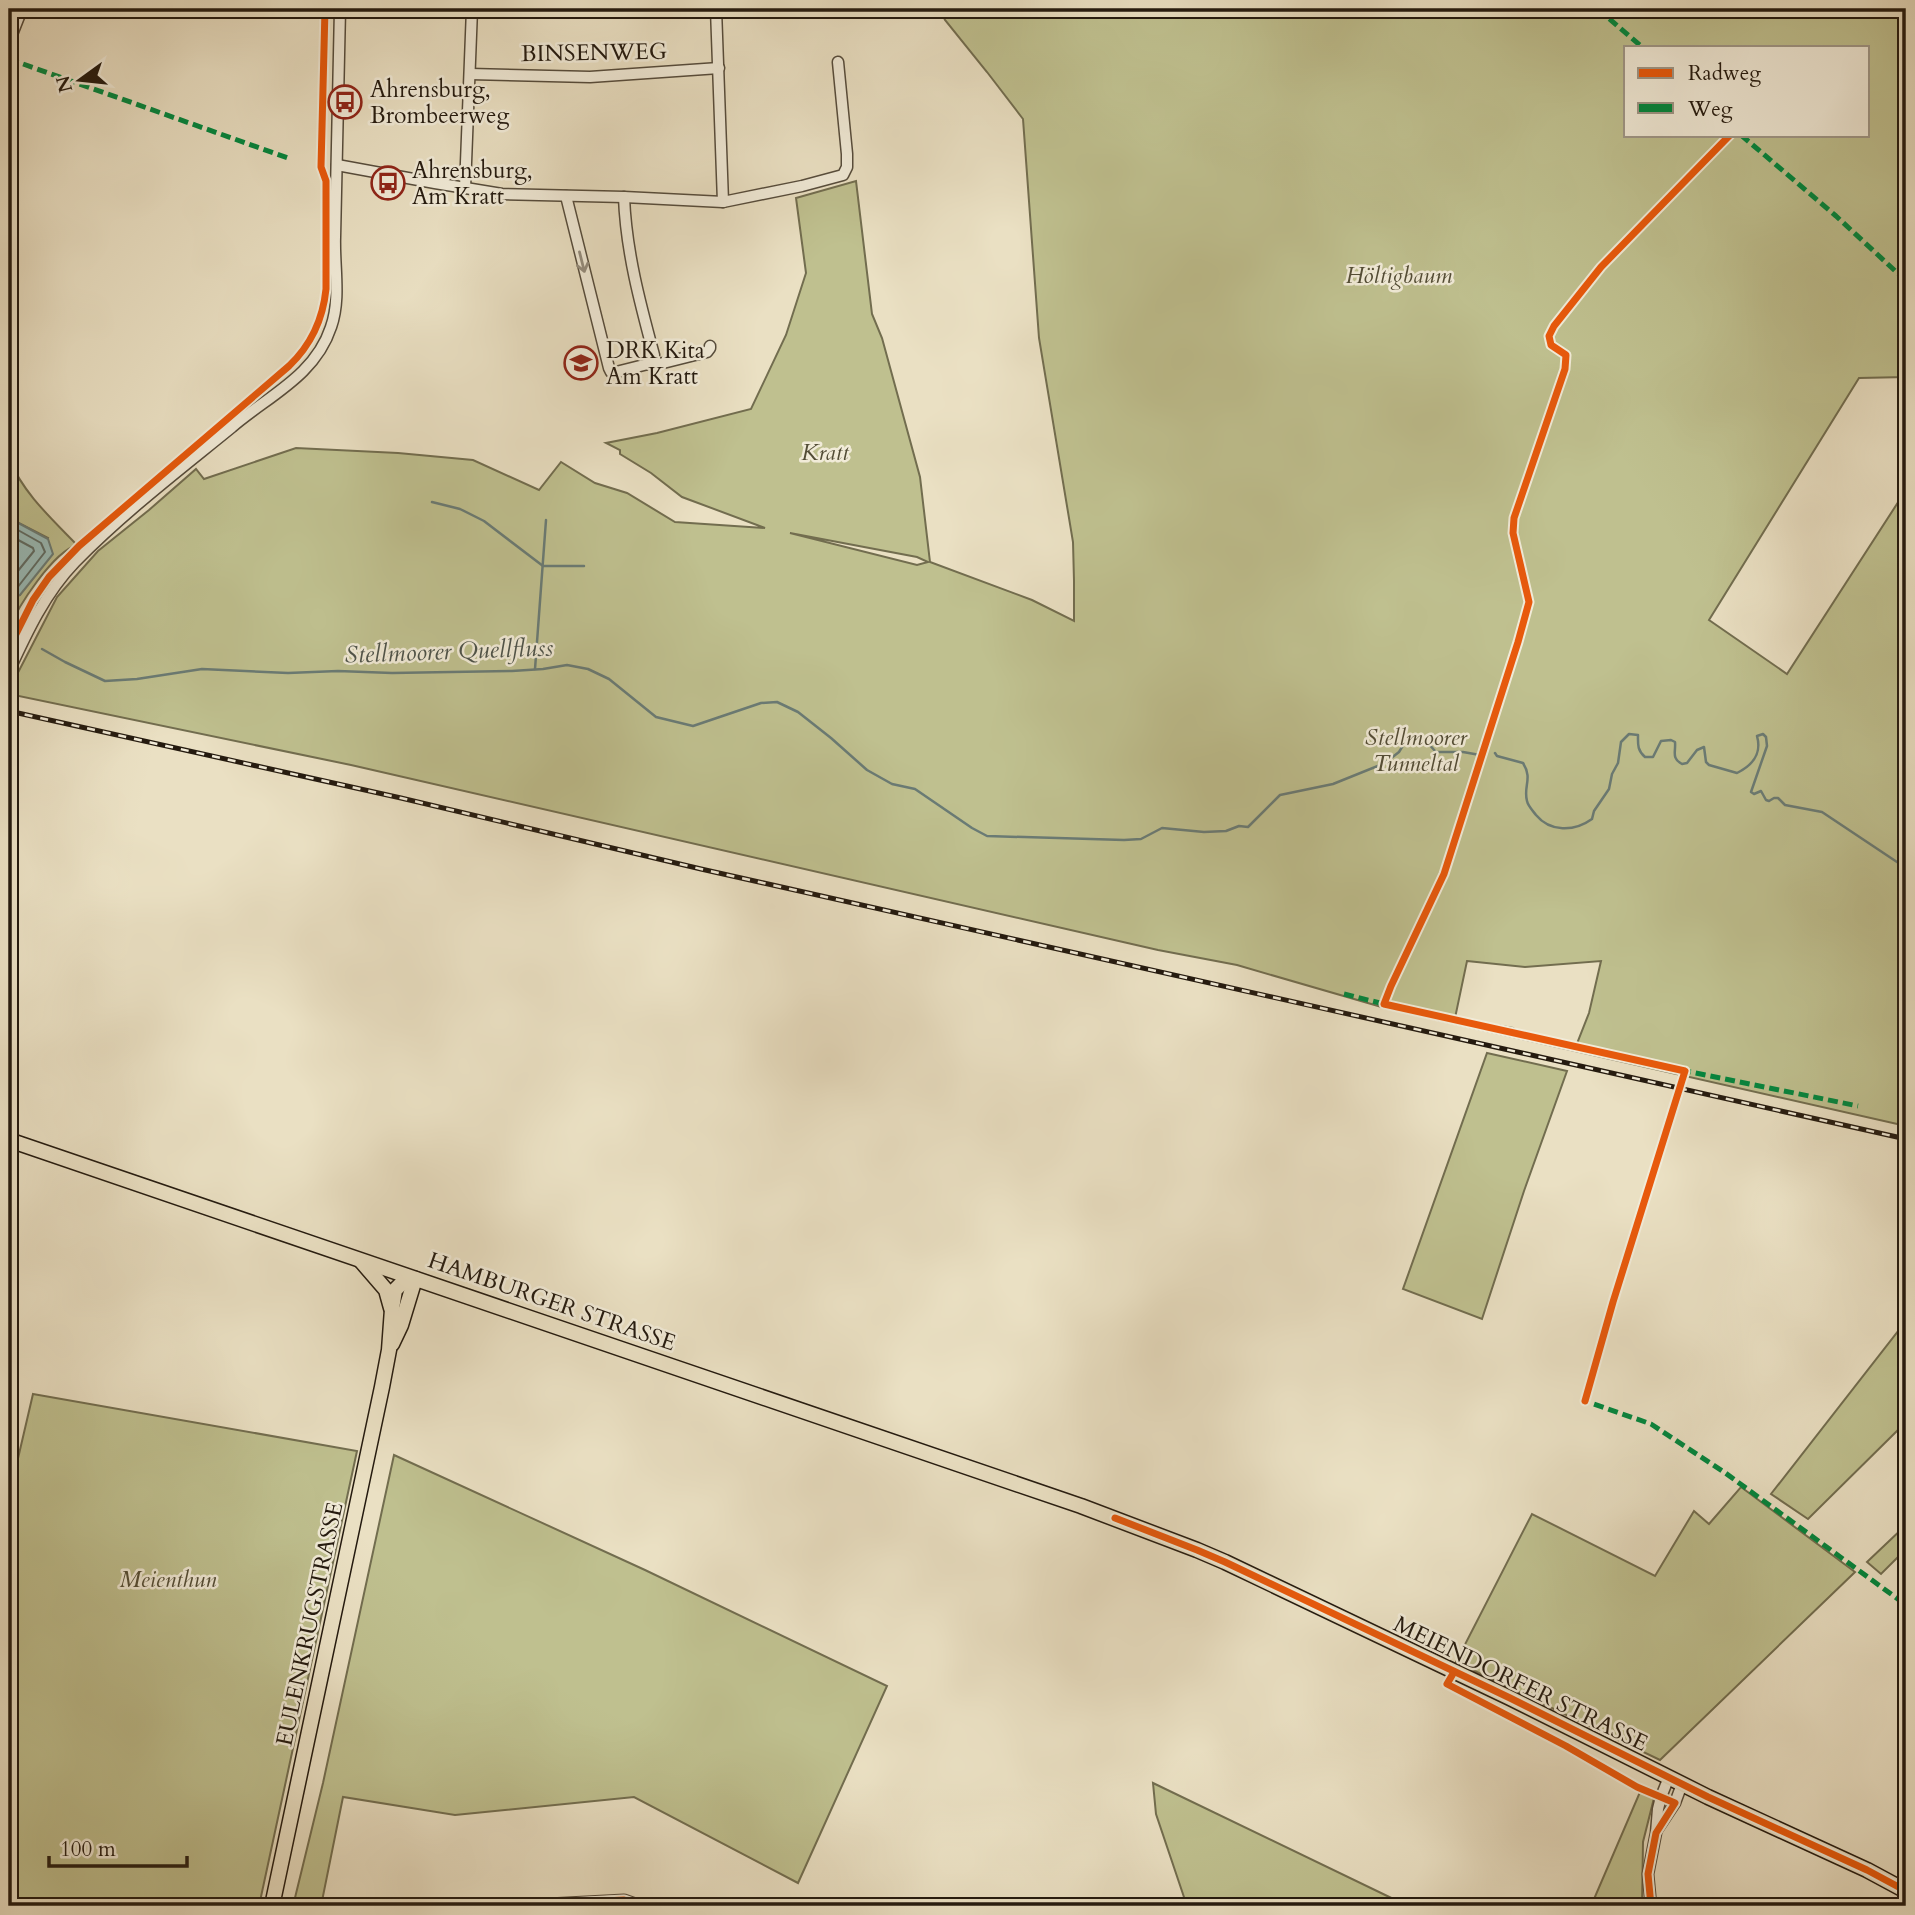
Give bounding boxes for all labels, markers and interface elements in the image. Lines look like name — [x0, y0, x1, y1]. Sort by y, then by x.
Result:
street label: BINSENWEG — [521, 36, 667, 69]
north arrow — [46, 46, 116, 116]
legend — [1624, 46, 1870, 136]
text: Radweg — [1688, 59, 1761, 88]
text: N — [50, 72, 79, 95]
place label: Ahrensburg, Brombeerweg — [370, 74, 509, 131]
bus stop icon: Ahrensburg, Brombeerweg — [326, 83, 364, 121]
text: Weg — [1687, 95, 1733, 124]
place label: Ahrensburg, Am Kratt — [412, 155, 533, 212]
bus stop icon: Ahrensburg, Am Kratt — [369, 164, 407, 202]
one-way arrow — [576, 250, 589, 273]
park label: Höltigbaum — [1346, 260, 1453, 291]
place label: DRK Kita Am Kratt — [606, 335, 705, 392]
school or university icon: DRK Kita Am Kratt — [562, 344, 600, 382]
park label: Kratt — [801, 437, 850, 468]
water label: Stellmoorer Quellfluss — [344, 631, 554, 672]
park label: Stellmoorer Tunneltal — [1365, 722, 1469, 779]
street label: HAMBURGER STRASSE — [424, 1244, 680, 1358]
street label: EULENKRUGSTRASSE — [268, 1499, 351, 1749]
park label: Meienthun — [120, 1564, 217, 1595]
street label: MEIENDORFER STRASSE — [1388, 1608, 1653, 1759]
scale bar — [49, 1824, 187, 1868]
text: 100 m — [60, 1835, 116, 1864]

